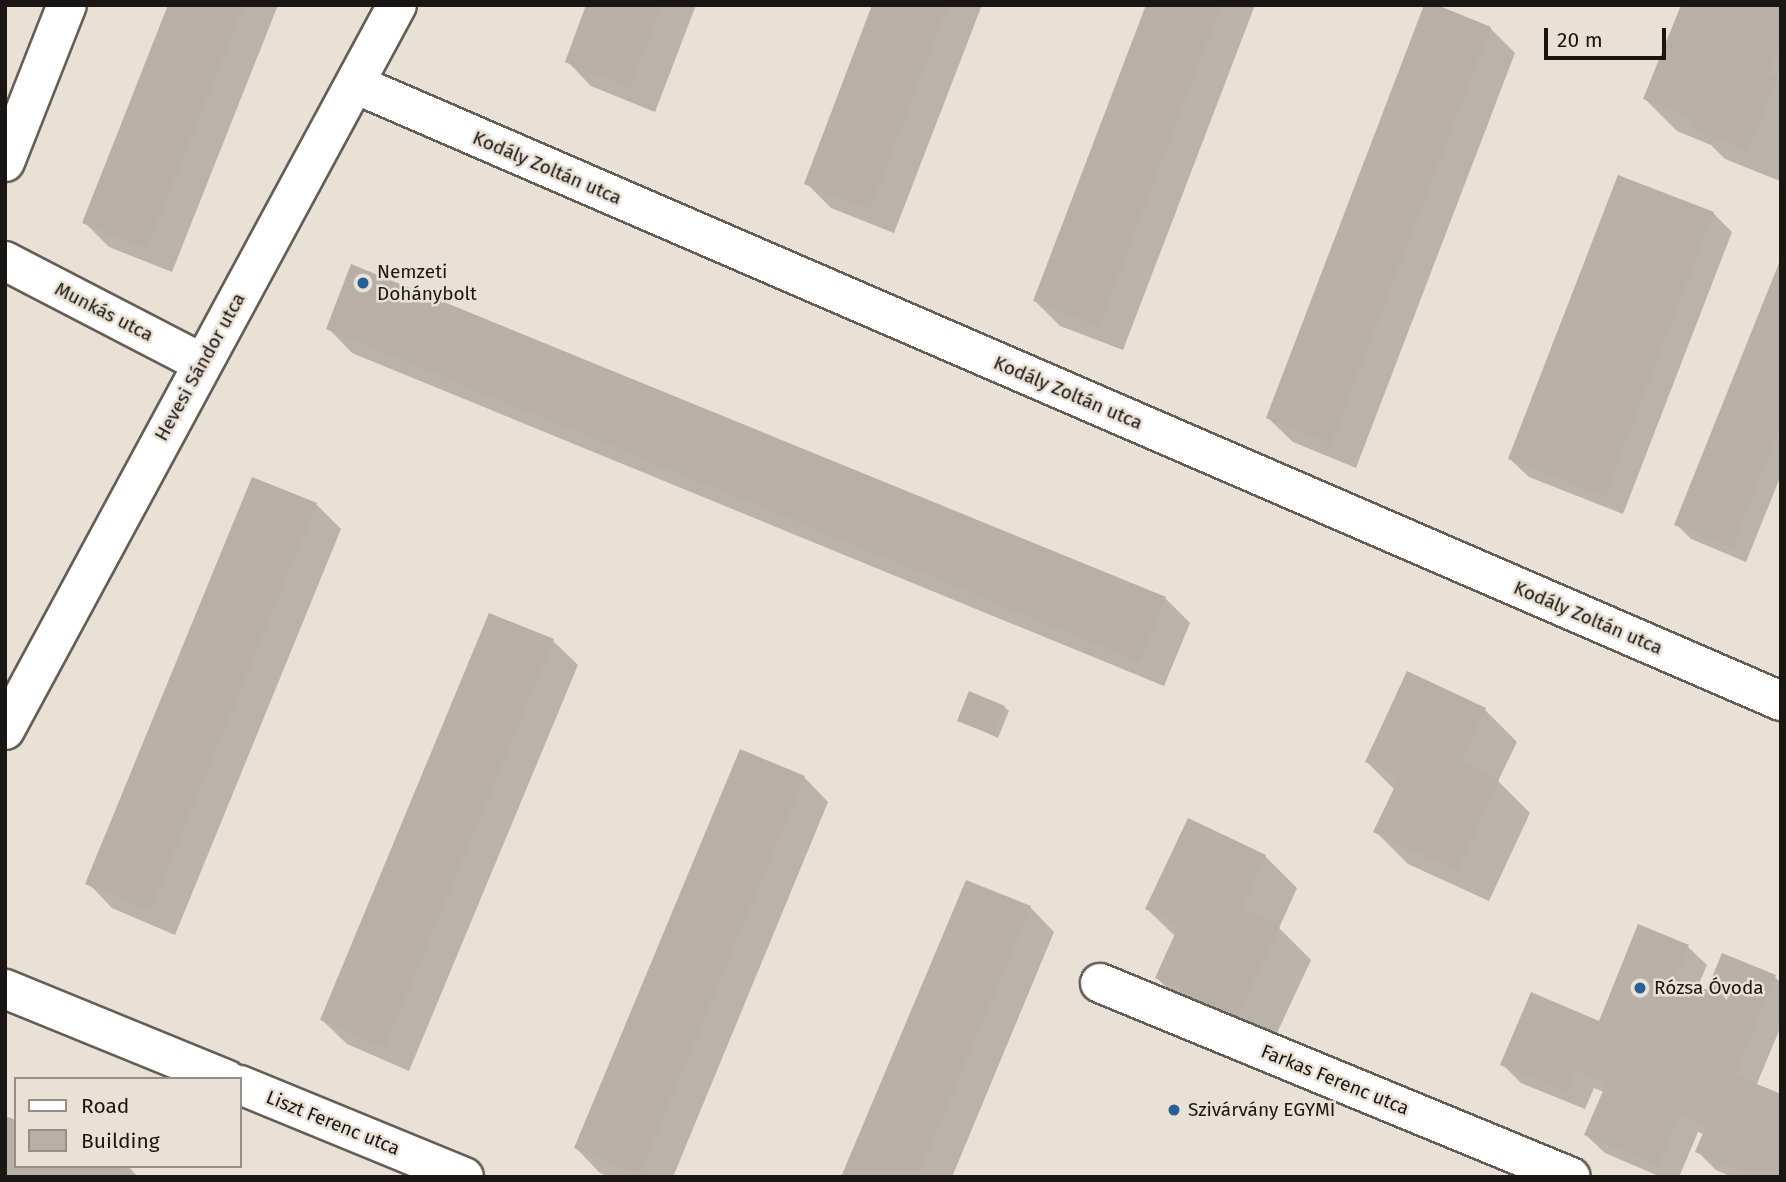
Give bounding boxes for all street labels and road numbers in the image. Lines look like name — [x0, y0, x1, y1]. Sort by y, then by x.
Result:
street label: Kodály Zoltán utca — [469, 126, 625, 210]
street label: Munkás utca — [51, 277, 157, 347]
street label: Hevesi Sándor utca — [150, 289, 250, 445]
street label: Kodály Zoltán utca — [990, 351, 1146, 435]
street label: Kodály Zoltán utca — [1510, 576, 1666, 660]
street label: Farkas Ferenc utca — [1258, 1040, 1412, 1120]
street label: Liszt Ferenc utca — [263, 1086, 403, 1160]

